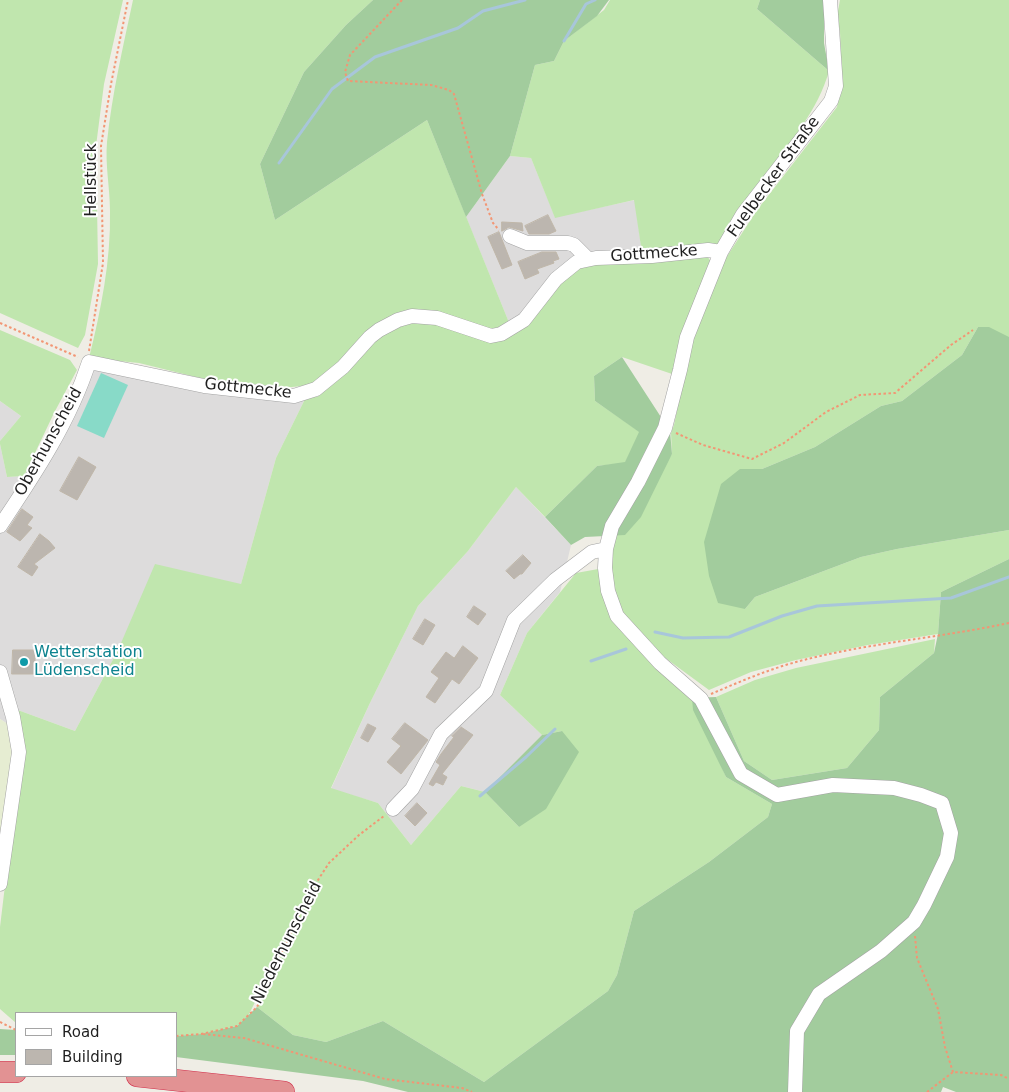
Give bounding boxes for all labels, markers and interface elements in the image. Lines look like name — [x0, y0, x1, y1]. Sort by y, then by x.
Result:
street label: Fuelbecker Straße — [724, 113, 824, 241]
street label: Hellstück — [82, 143, 102, 217]
street label: Gottmecke — [610, 241, 698, 267]
street label: Gottmecke — [203, 375, 293, 403]
street label: Oberhunscheid — [11, 384, 87, 500]
place label: Wetterstation Lüdenscheid — [34, 643, 143, 681]
marker: Wetterstation Lüdenscheid — [18, 656, 30, 668]
street label: Niederhunscheid — [248, 879, 326, 1007]
legend — [15, 1012, 178, 1077]
text: Road — [62, 1023, 100, 1041]
text: Building — [62, 1048, 123, 1066]

